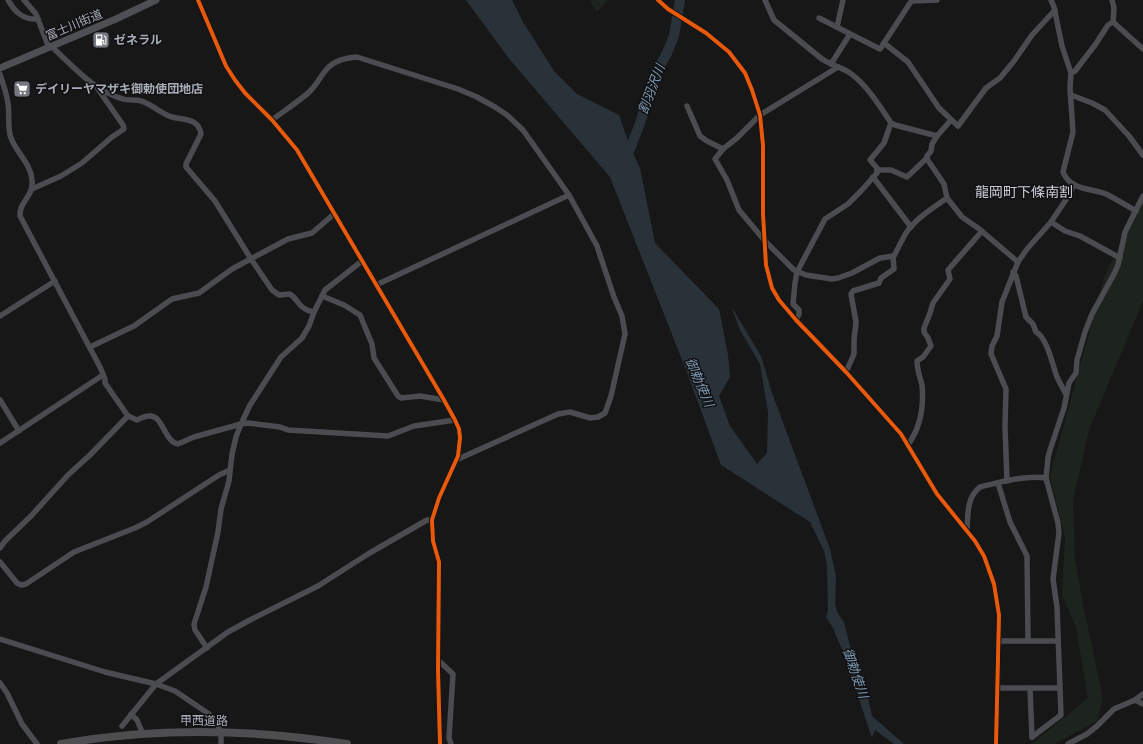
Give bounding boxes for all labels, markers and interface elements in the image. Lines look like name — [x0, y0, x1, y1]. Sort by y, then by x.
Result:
street label: 富士川街道 — [43, 6, 104, 43]
fuel station icon: ゼネラル — [91, 30, 111, 50]
place label: ゼネラル — [114, 32, 162, 47]
water label: 割羽沢川 — [634, 60, 669, 116]
supermarket icon: デイリーヤマザキ御勅使団地店 — [12, 79, 32, 99]
place label: デイリーヤマザキ御勅使団地店 — [35, 81, 203, 96]
district label: 龍岡町下條南割 — [975, 183, 1073, 201]
water label: 御勅使川 — [682, 355, 718, 411]
water label: 御勅使川 — [840, 646, 873, 702]
street label: 甲西道路 — [180, 713, 228, 728]

